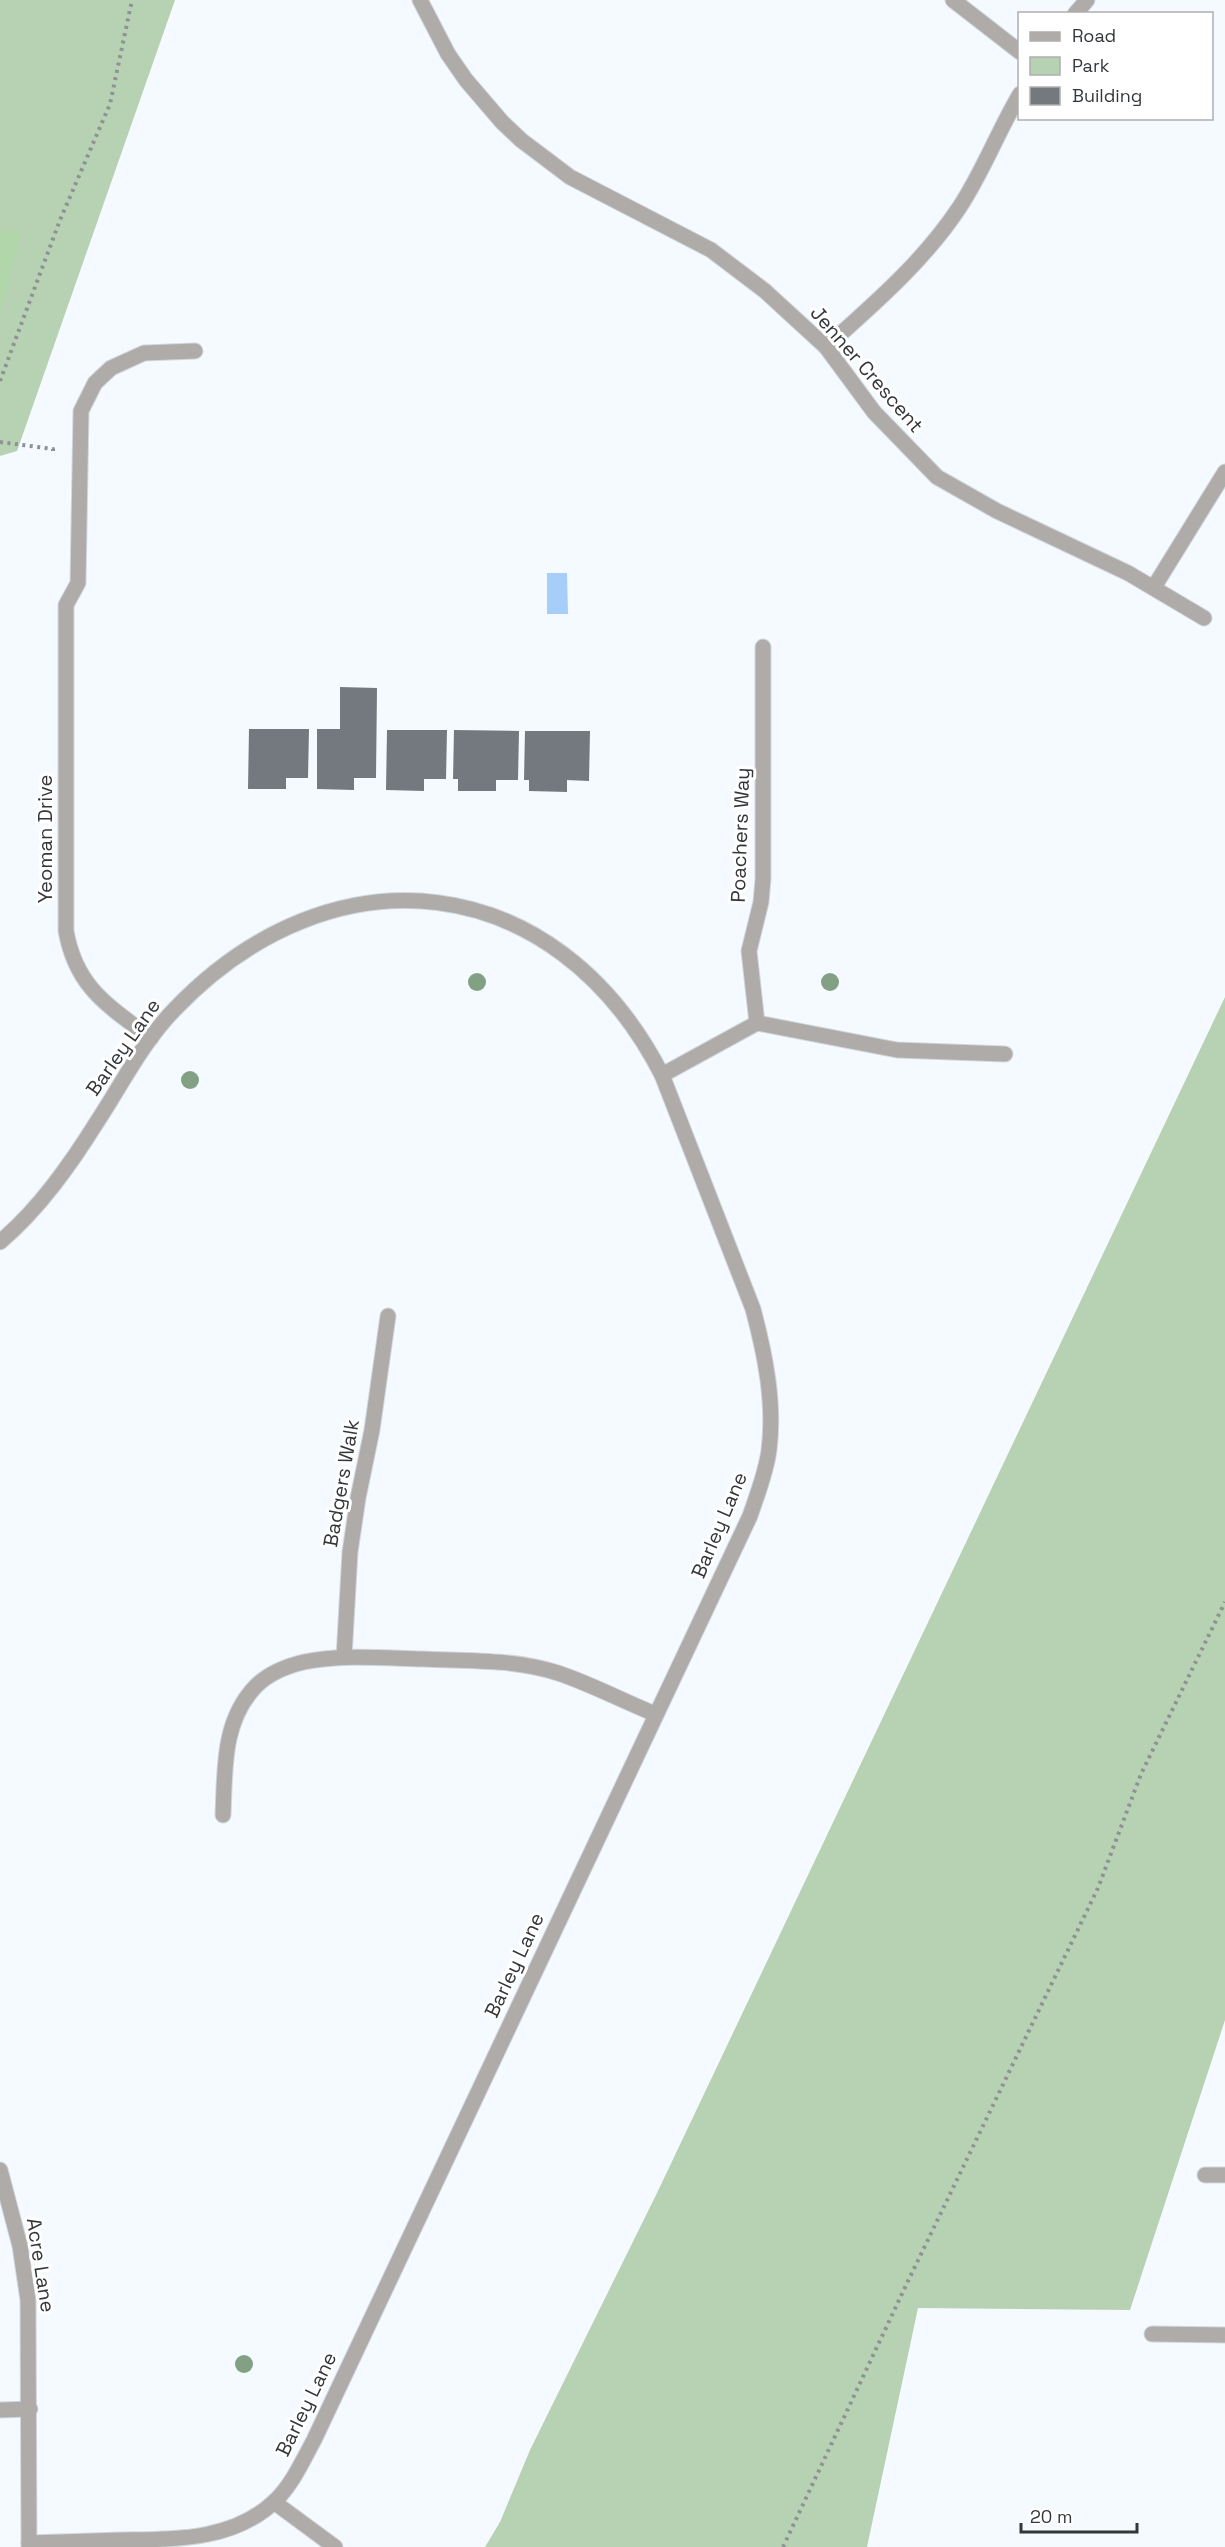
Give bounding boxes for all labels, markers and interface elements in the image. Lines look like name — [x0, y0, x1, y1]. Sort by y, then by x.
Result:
legend — [1018, 12, 1213, 120]
text: Road — [1072, 24, 1116, 47]
text: Park — [1072, 54, 1110, 77]
text: Building — [1072, 84, 1142, 107]
street label: Jenner Crescent — [805, 300, 929, 438]
street label: Poachers Way — [725, 767, 755, 903]
street label: Yeoman Drive — [32, 775, 58, 903]
street label: Barley Lane — [80, 993, 166, 1101]
street label: Badgers Walk — [317, 1417, 365, 1549]
street label: Barley Lane — [685, 1468, 753, 1582]
street label: Barley Lane — [478, 1908, 550, 2022]
street label: Acre Lane — [21, 2216, 61, 2314]
street label: Barley Lane — [270, 2348, 342, 2460]
scale bar — [1021, 2496, 1136, 2534]
text: 20 m — [1030, 2505, 1073, 2528]

